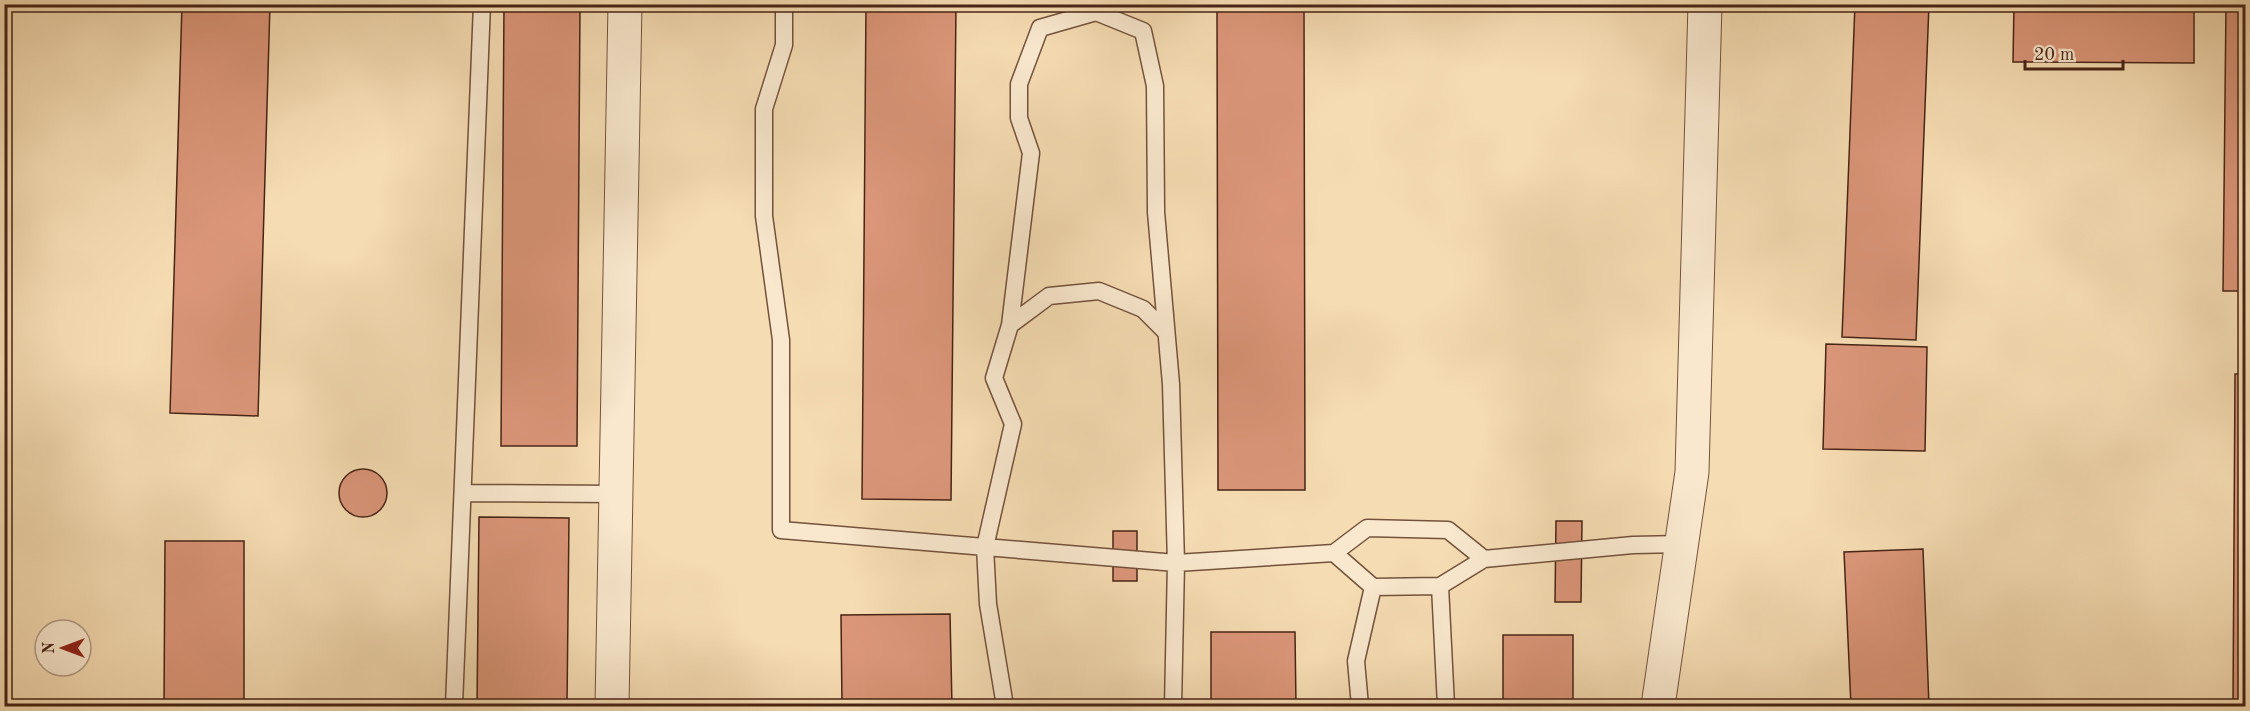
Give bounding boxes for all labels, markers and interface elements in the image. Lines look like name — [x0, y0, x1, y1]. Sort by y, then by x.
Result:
scale bar — [2025, 33, 2122, 71]
text: 20 m — [2034, 46, 2074, 64]
north arrow — [33, 618, 93, 678]
text: N — [42, 641, 58, 654]

